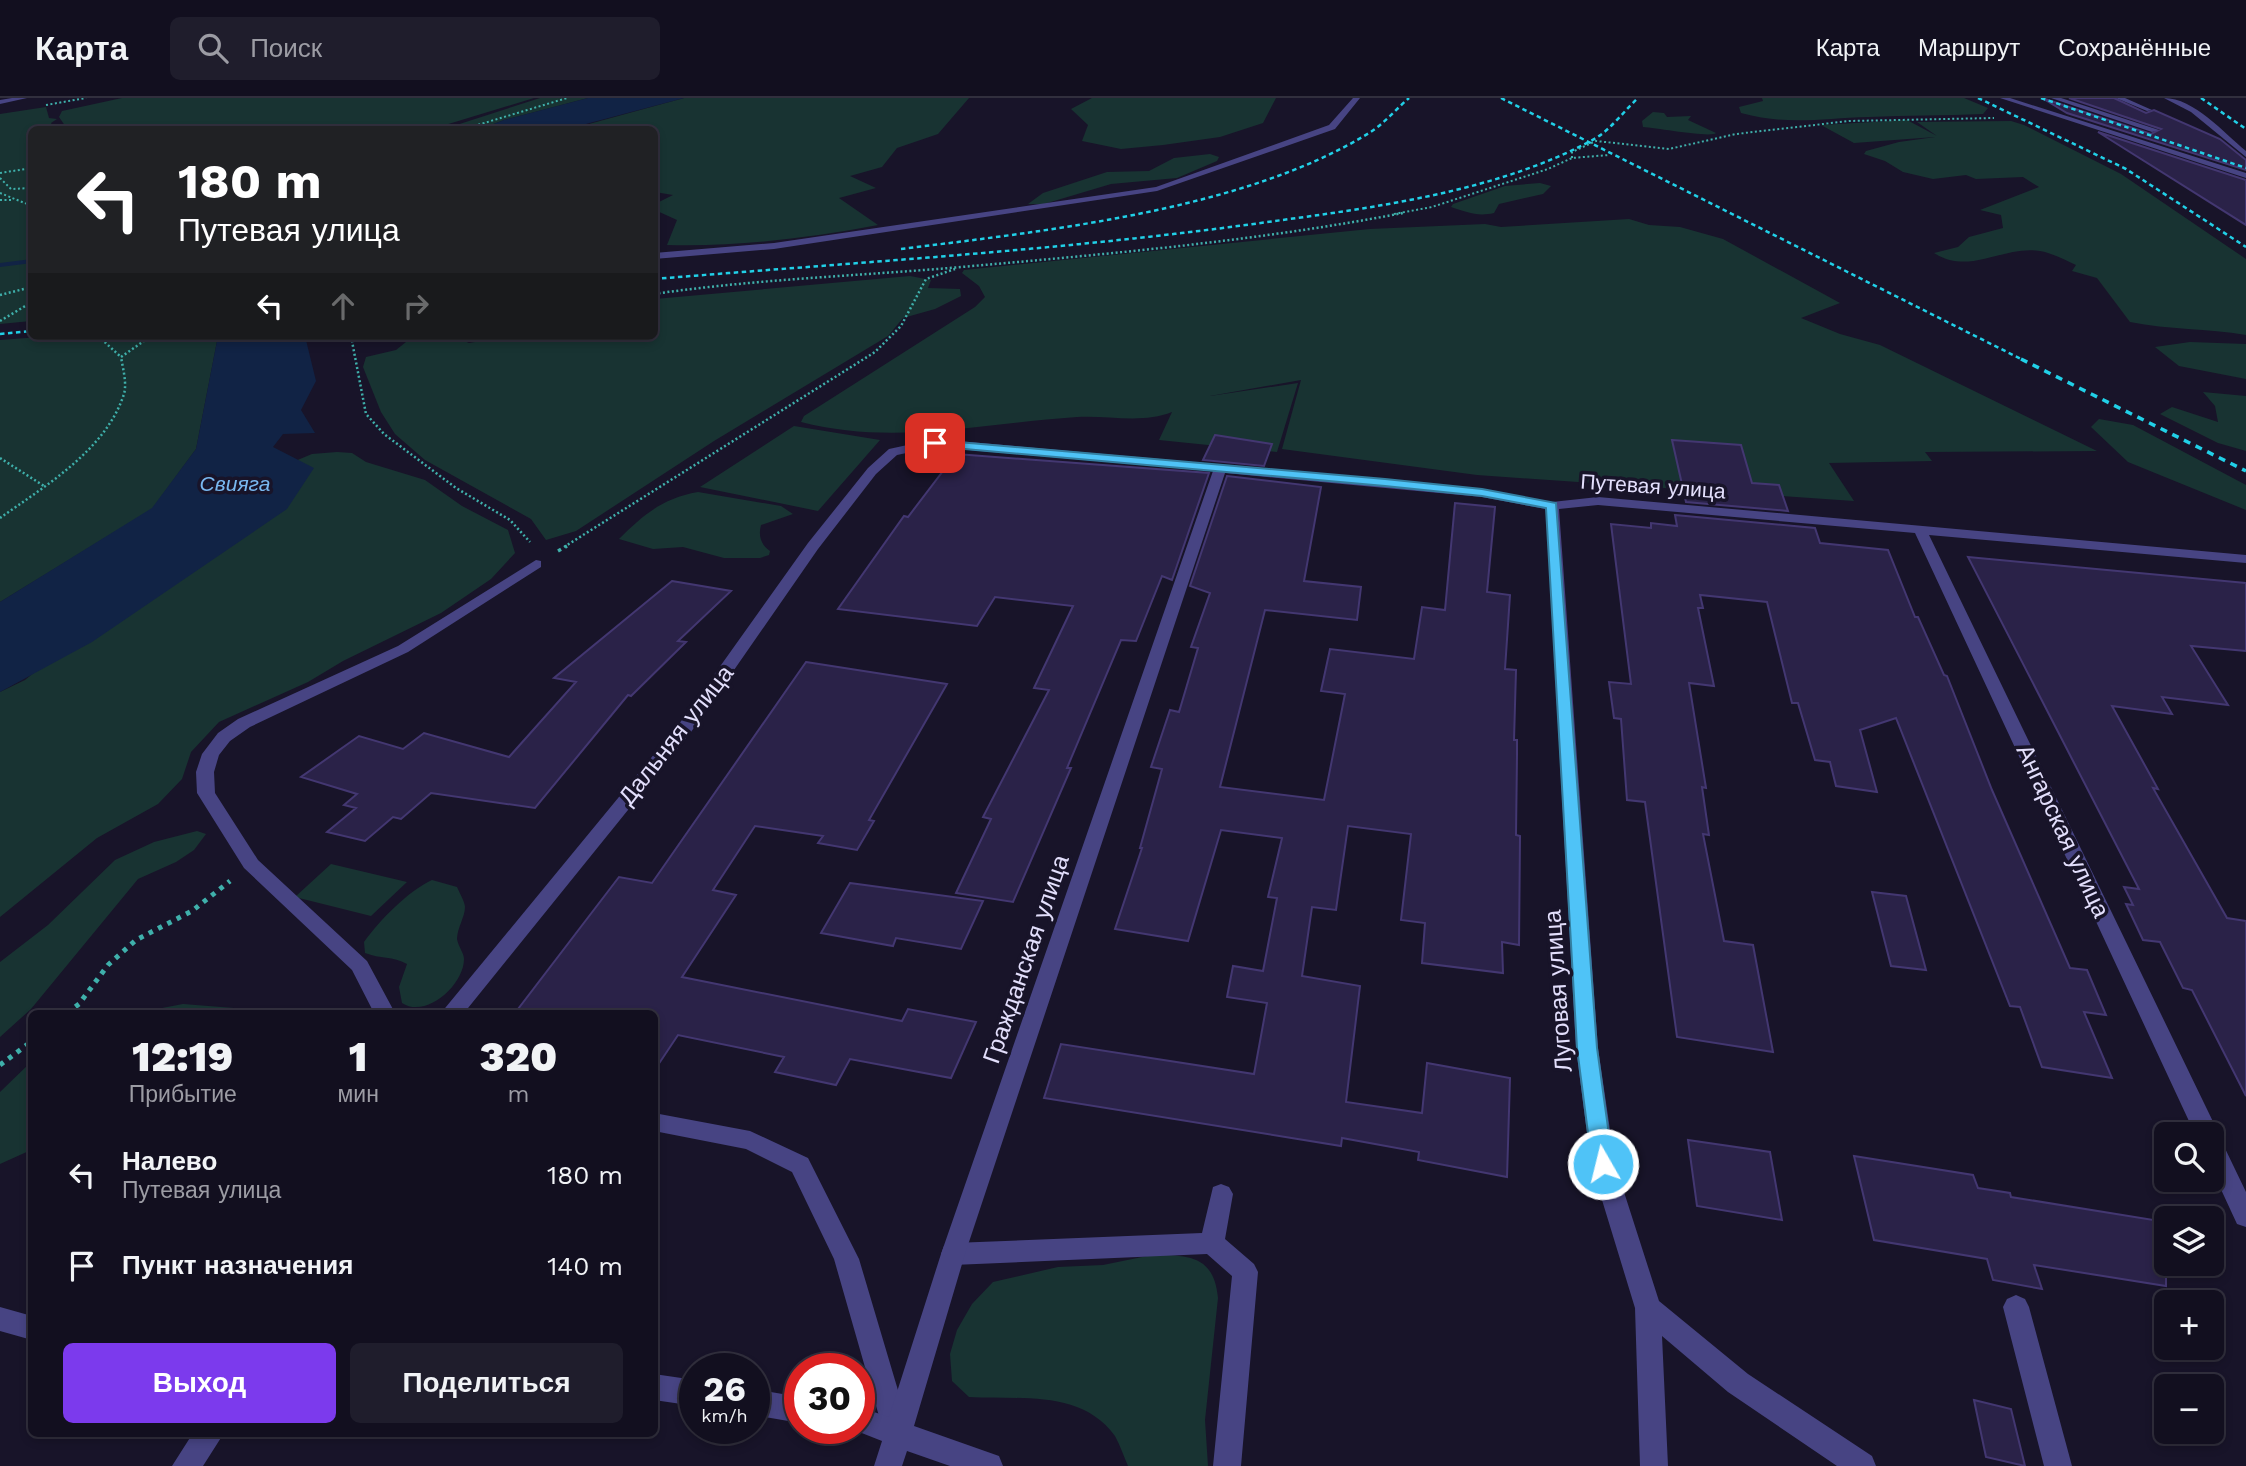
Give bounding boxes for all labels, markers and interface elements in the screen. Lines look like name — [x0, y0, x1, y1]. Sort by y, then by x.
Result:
search box — [170, 17, 660, 80]
text: Карта — [35, 29, 128, 68]
icon: search — [194, 29, 232, 67]
text: Поиск — [250, 33, 322, 63]
text: Карта — [1816, 34, 1880, 62]
text: Маршрут — [1918, 34, 2020, 62]
text: Сохранённые — [2058, 34, 2211, 62]
text: 180 m — [178, 152, 322, 210]
icon: left — [63, 154, 154, 245]
text: Путевая улица — [178, 211, 400, 249]
icon: left — [251, 287, 289, 325]
icon: ahead — [324, 287, 362, 325]
icon: right — [397, 287, 435, 325]
pin — [905, 413, 965, 473]
icon: arrive — [916, 424, 954, 462]
street label: Путевая улица — [1580, 468, 1727, 504]
water label: Свияга — [200, 471, 270, 496]
street label: Дальняя улица — [613, 659, 740, 810]
street label: Ангарская улица — [2011, 740, 2116, 923]
street label: Гражданская улица — [977, 851, 1075, 1067]
street label: Луговая улица — [1538, 908, 1578, 1073]
text: 12:19 — [132, 1032, 233, 1081]
text: 1 — [349, 1032, 368, 1081]
text: 320 — [480, 1032, 557, 1081]
text: Прибытие — [129, 1081, 237, 1108]
text: мин — [338, 1081, 379, 1108]
text: m — [507, 1081, 529, 1108]
map controls — [2154, 1122, 2224, 1444]
button: search — [2154, 1122, 2224, 1192]
position arrow — [1566, 1127, 1640, 1201]
text: Налево — [122, 1146, 217, 1176]
icon: left — [63, 1156, 101, 1194]
text: 180 m — [547, 1160, 623, 1190]
text: Путевая улица — [122, 1177, 281, 1204]
button: layers — [2154, 1206, 2224, 1276]
icon: arrive — [63, 1247, 101, 1285]
text: Пункт назначения — [122, 1250, 353, 1280]
text: 140 m — [547, 1251, 623, 1281]
button: + — [2154, 1290, 2224, 1360]
button: Выход — [63, 1343, 336, 1423]
button: Поделиться — [350, 1343, 623, 1423]
speed limit sign: 30 — [784, 1353, 875, 1444]
text: 26 — [703, 1368, 746, 1410]
button: − — [2154, 1374, 2224, 1444]
text: km/h — [701, 1405, 748, 1426]

